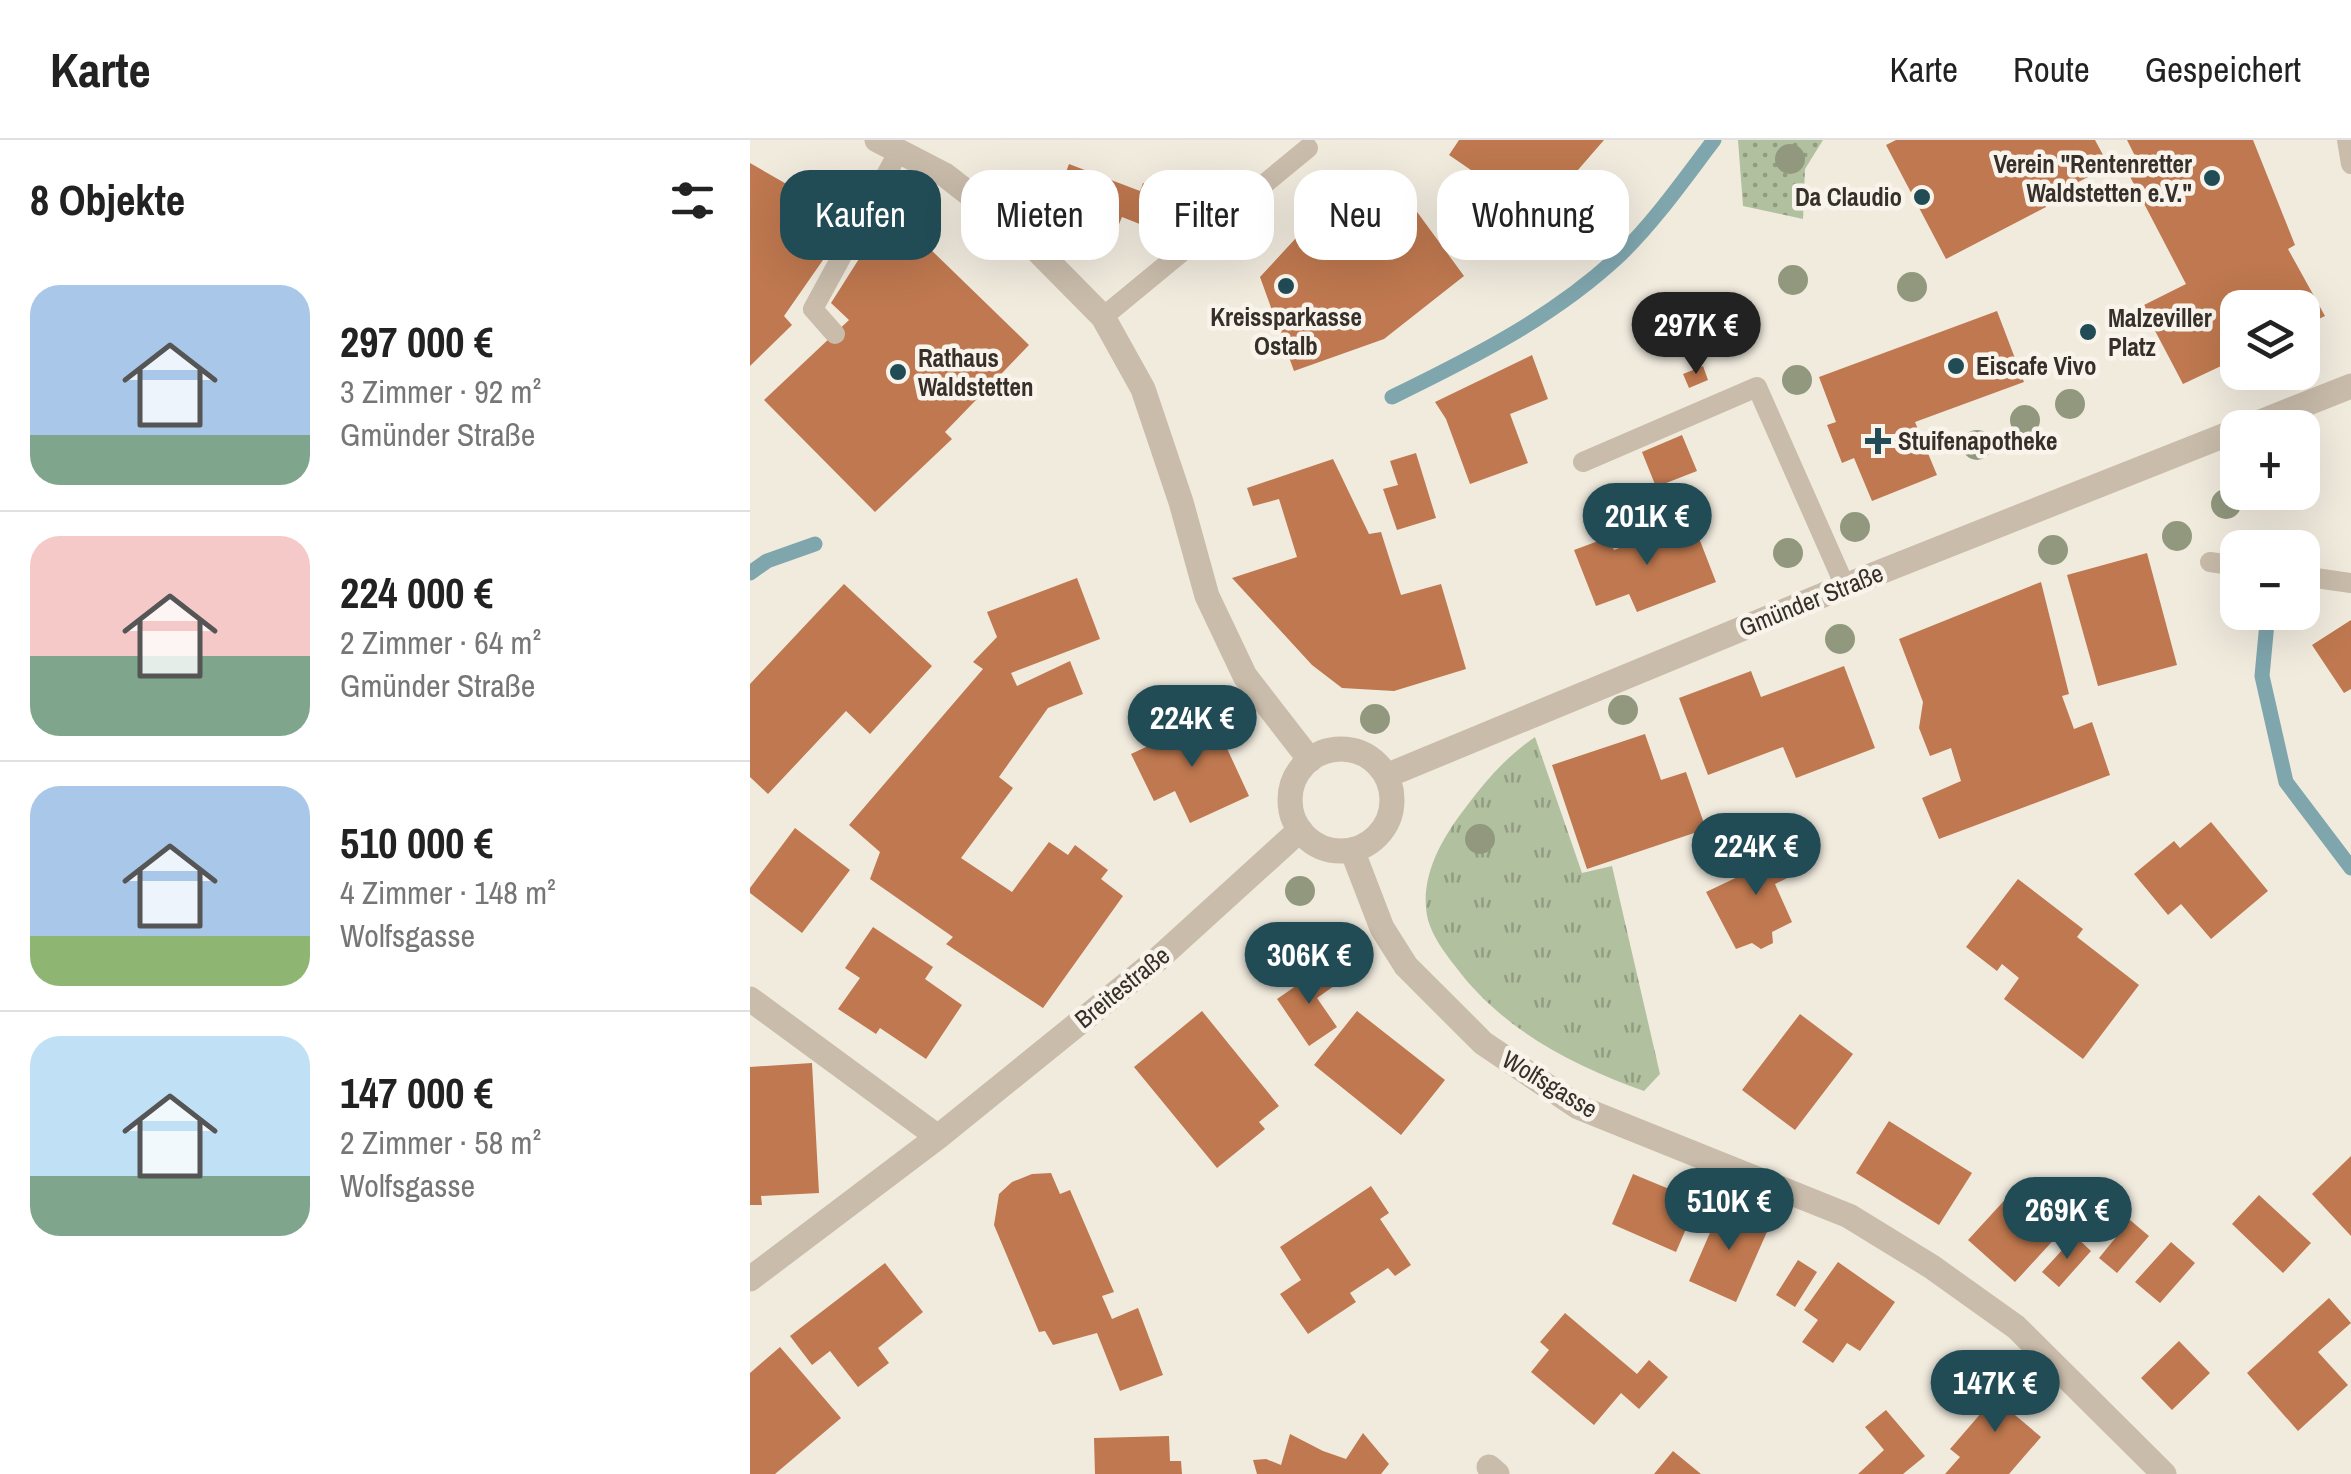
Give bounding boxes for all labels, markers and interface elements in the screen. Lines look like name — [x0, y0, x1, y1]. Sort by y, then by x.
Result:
text: Karte — [50, 37, 151, 102]
text: Karte — [1889, 46, 1958, 93]
text: Route — [2013, 46, 2090, 93]
text: Gespeichert — [2145, 46, 2301, 93]
place label: Verein "Rentenretter Waldstetten e.V." — [1994, 147, 2192, 210]
marker: Verein "Rentenretter Waldstetten e.V." — [2201, 167, 2223, 189]
chip: Kaufen — [780, 170, 941, 260]
chip: Mieten — [961, 170, 1119, 260]
chip: Filter — [1139, 170, 1274, 260]
chip: Neu — [1294, 170, 1417, 260]
chip: Wohnung — [1437, 170, 1629, 260]
text: 8 Objekte — [30, 172, 185, 228]
icon: filters — [665, 173, 720, 228]
place label: Da Claudio — [1795, 180, 1902, 214]
marker: Da Claudio — [1911, 186, 1933, 208]
marker: Kreissparkasse Ostalb — [1275, 275, 1297, 297]
map controls — [2220, 290, 2320, 630]
button: layers — [2220, 290, 2320, 390]
pin: 297K € — [1615, 292, 1777, 377]
place label: Kreissparkasse Ostalb — [1210, 300, 1362, 363]
place label: Malzeviller Platz — [2108, 301, 2212, 364]
text: 297K € — [1654, 303, 1738, 346]
text: 297 000 € — [340, 314, 493, 370]
marker: Malzeviller Platz — [2077, 321, 2099, 343]
icon: home — [110, 325, 230, 445]
place label: Rathaus Waldstetten — [918, 341, 1033, 404]
place label: Eiscafe Vivo — [1976, 349, 2096, 383]
marker: Eiscafe Vivo — [1945, 355, 1967, 377]
marker: Rathaus Waldstetten — [887, 361, 909, 383]
text: 3 Zimmer · 92 m² — [340, 370, 541, 413]
button: + — [2220, 410, 2320, 510]
text: Gmünder Straße — [340, 413, 535, 456]
place label: Stuifenapotheke — [1898, 424, 2057, 458]
marker: Stuifenapotheke — [1867, 430, 1889, 452]
pin: 201K € — [1566, 483, 1728, 568]
text: 201K € — [1605, 494, 1689, 537]
button: − — [2220, 530, 2320, 630]
street label: Gmünder Straße — [1734, 556, 1888, 644]
text: 224 000 € — [340, 565, 493, 621]
icon: home — [110, 576, 230, 696]
text: 2 Zimmer · 64 m² — [340, 621, 541, 664]
text: Gmünder Straße — [340, 664, 535, 707]
pin: 224K € — [1111, 685, 1273, 770]
text: 224K € — [1150, 696, 1234, 739]
pin: 224K € — [1675, 813, 1837, 898]
text: 510 000 € — [340, 815, 493, 871]
text: 224K € — [1714, 824, 1798, 867]
icon: home — [110, 826, 230, 946]
text: 4 Zimmer · 148 m² — [340, 871, 556, 914]
text: Wolfsgasse — [340, 914, 475, 957]
pin: 306K € — [1228, 922, 1390, 1007]
text: 306K € — [1267, 933, 1351, 976]
street label: Breitestraße — [1067, 938, 1177, 1036]
street label: Wolfsgasse — [1496, 1042, 1604, 1126]
text: 147 000 € — [340, 1065, 493, 1121]
icon: home — [110, 1076, 230, 1196]
text: 2 Zimmer · 58 m² — [340, 1121, 541, 1164]
text: Wolfsgasse — [340, 1164, 475, 1207]
pin: 510K € — [1648, 1168, 1810, 1253]
pin: 269K € — [1986, 1177, 2148, 1262]
text: 510K € — [1687, 1179, 1771, 1222]
text: 269K € — [2025, 1188, 2109, 1231]
pin: 147K € — [1914, 1350, 2076, 1435]
text: 147K € — [1953, 1361, 2037, 1404]

